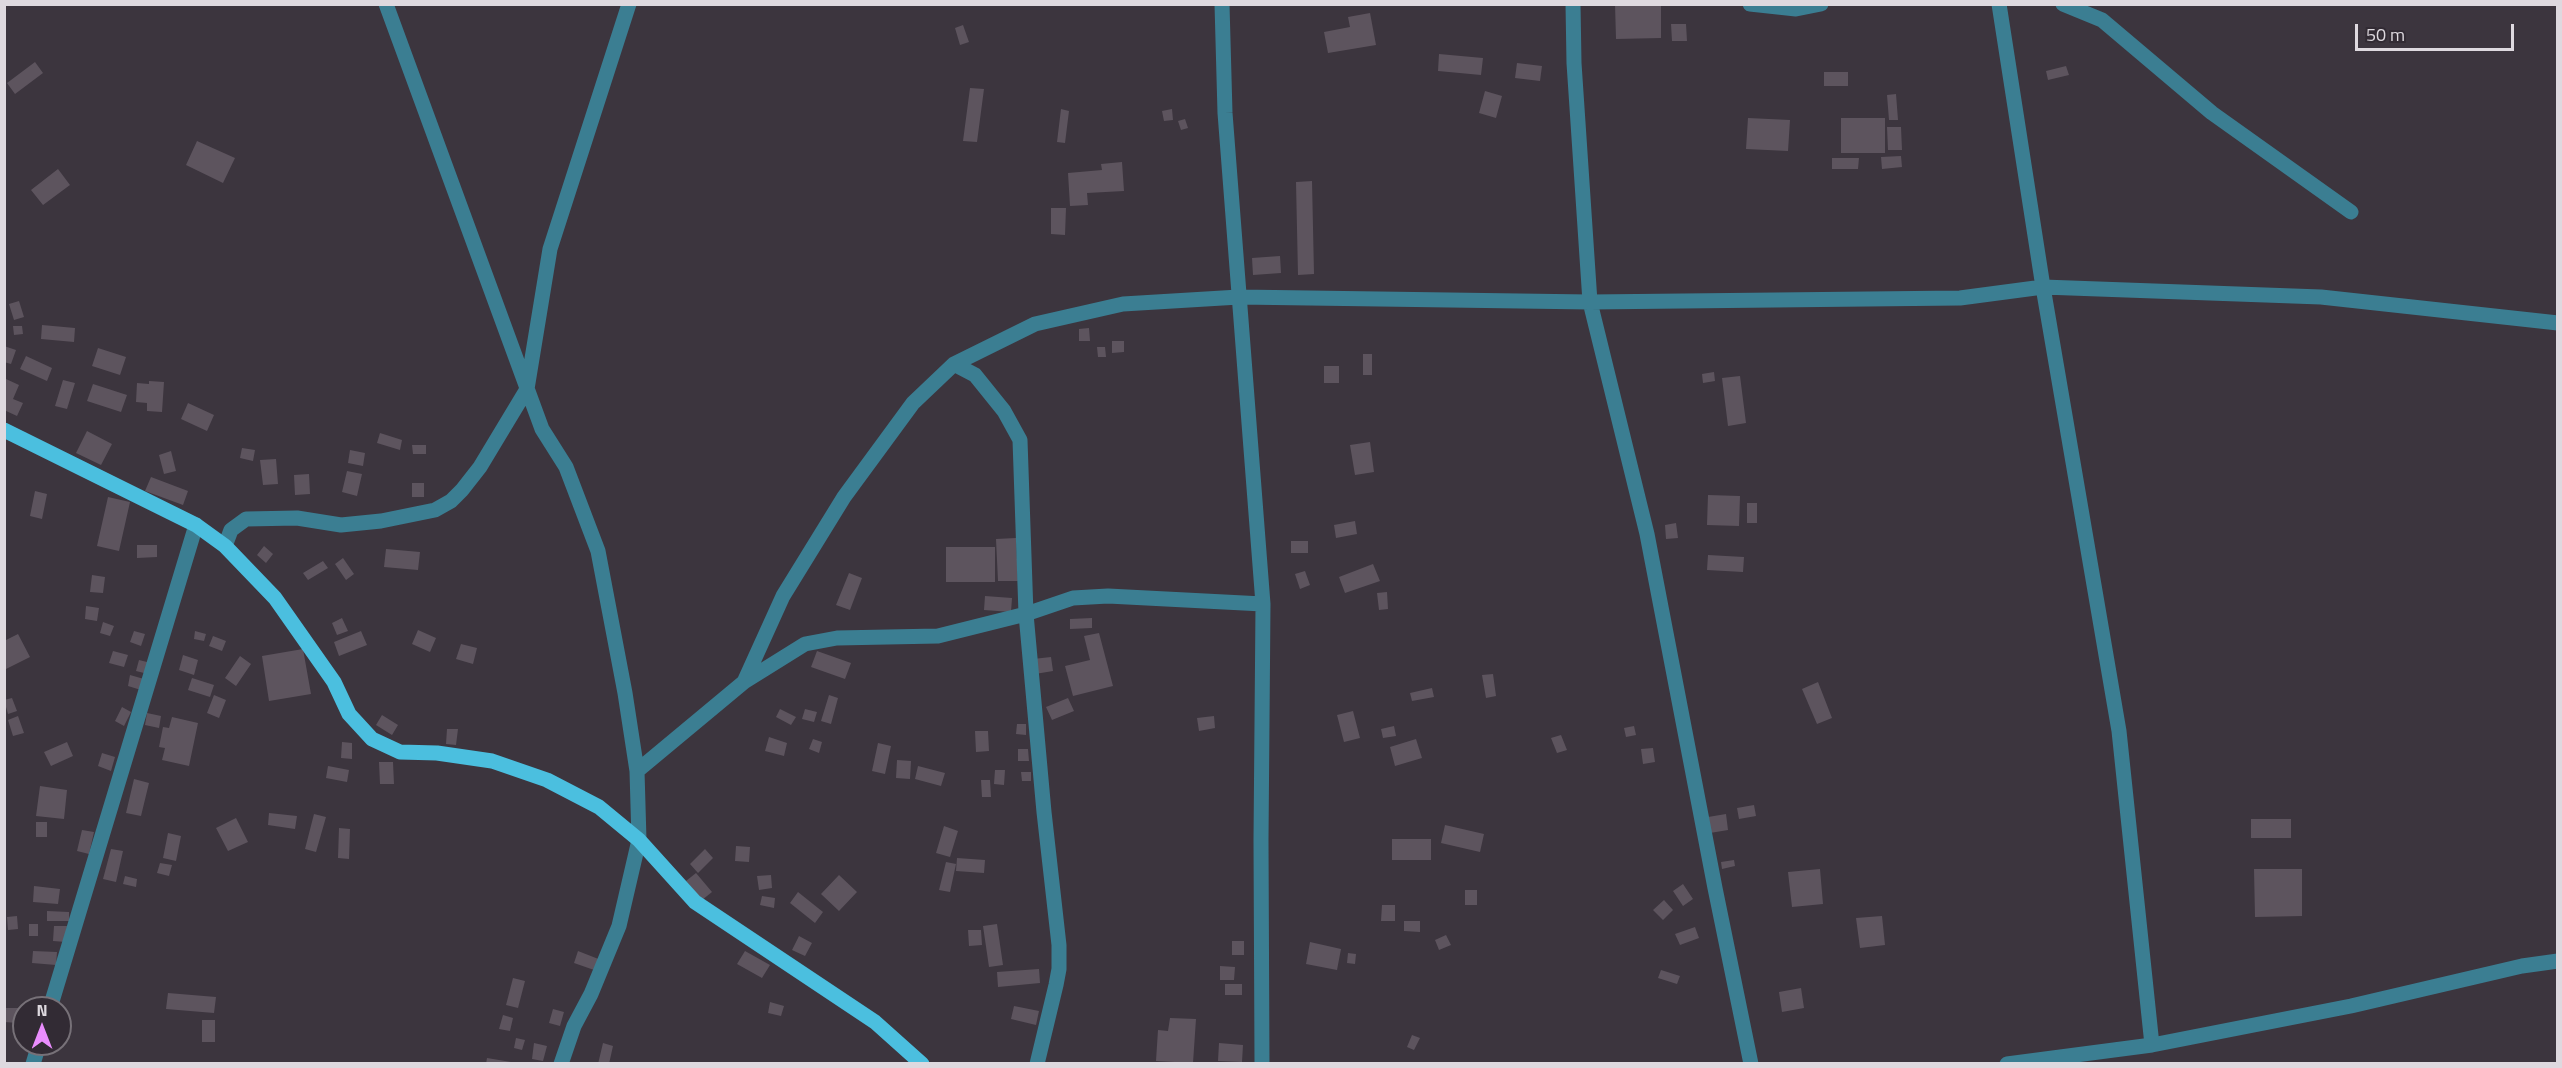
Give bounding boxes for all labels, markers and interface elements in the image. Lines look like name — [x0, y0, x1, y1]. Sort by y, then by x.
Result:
scale bar — [2358, 12, 2517, 50]
text: 50 m — [2366, 21, 2405, 48]
north arrow — [12, 996, 72, 1056]
text: N — [36, 998, 48, 1022]

